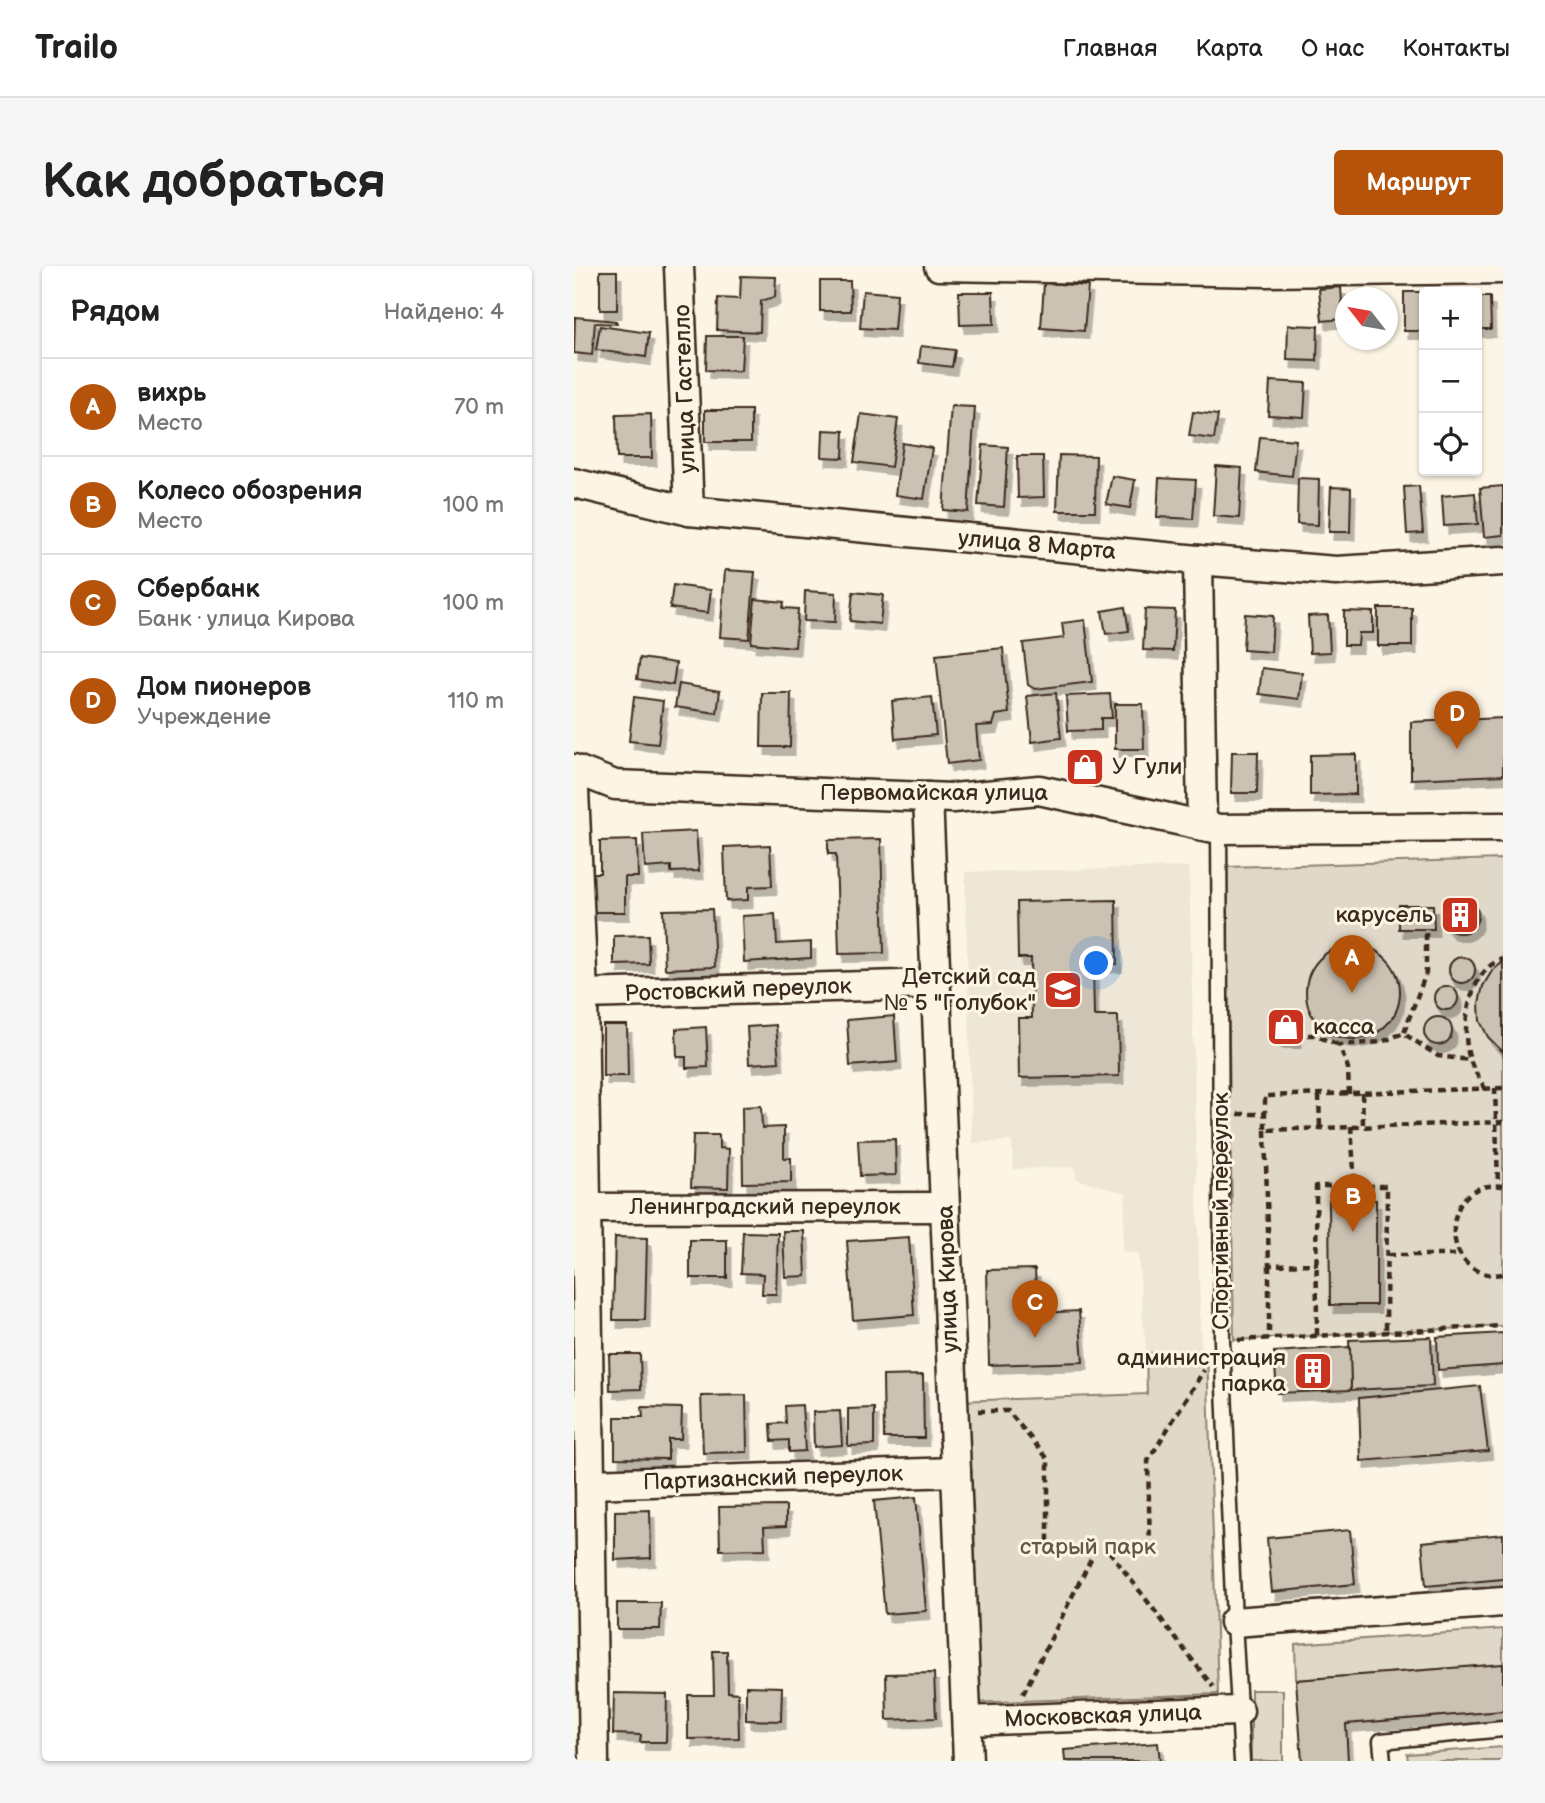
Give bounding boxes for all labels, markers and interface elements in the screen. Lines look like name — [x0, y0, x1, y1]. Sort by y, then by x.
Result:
text: Trailo — [35, 28, 118, 68]
text: Главная — [1063, 34, 1157, 63]
text: Карта — [1195, 34, 1263, 63]
text: О нас — [1301, 34, 1364, 63]
text: Контакты — [1402, 34, 1510, 63]
button: Маршрут — [1334, 150, 1503, 215]
text: Как добраться — [42, 153, 386, 212]
north arrow — [1335, 287, 1398, 350]
map controls — [1419, 287, 1482, 476]
button: + — [1419, 287, 1482, 350]
text: Рядом — [70, 294, 160, 330]
text: Найдено: 4 — [384, 298, 504, 326]
street label: улица Гастелло — [668, 304, 702, 474]
button: − — [1419, 350, 1482, 413]
text: вихрь — [137, 378, 206, 409]
text: A — [86, 393, 100, 421]
text: 70 m — [454, 393, 504, 421]
text: Место — [137, 409, 203, 437]
button: locate — [1419, 413, 1482, 476]
text: Колесо обозрения — [137, 476, 362, 507]
text: B — [85, 491, 101, 519]
text: 100 m — [443, 491, 504, 519]
text: Место — [137, 507, 203, 535]
street label: улица 8 Марта — [957, 524, 1118, 566]
text: Сбербанк — [137, 574, 260, 605]
text: C — [85, 589, 101, 617]
text: 100 m — [443, 589, 504, 617]
text: Банк · улица Кирова — [137, 605, 355, 633]
text: Дом пионеров — [137, 672, 311, 703]
text: D — [85, 687, 101, 715]
text: 110 m — [447, 687, 504, 715]
pin: D — [1434, 691, 1480, 749]
text: Учреждение — [137, 703, 271, 731]
shop icon: У Гули — [1064, 746, 1106, 788]
place label: У Гули — [1112, 753, 1182, 781]
street label: Первомайская улица — [820, 779, 1049, 807]
building icon: карусель — [1439, 894, 1481, 936]
place label: карусель — [1335, 901, 1433, 929]
pin: A — [1329, 935, 1375, 993]
your location — [1079, 946, 1113, 980]
place label: Детский сад № 5 "Голубок" — [884, 963, 1036, 1017]
school or university icon: Детский сад № 5 "Голубок" — [1042, 969, 1084, 1011]
street label: Ростовский переулок — [624, 972, 853, 1008]
shop icon: касса — [1265, 1006, 1307, 1048]
place label: касса — [1313, 1013, 1375, 1041]
street label: Спортивный переулок — [1207, 1091, 1235, 1330]
pin: B — [1330, 1174, 1376, 1232]
street label: Ленинградский переулок — [628, 1193, 901, 1221]
street label: улица Кирова — [931, 1204, 965, 1354]
pin: C — [1012, 1280, 1058, 1338]
place label: администрация парка — [1117, 1344, 1286, 1398]
building icon: администрация парка — [1292, 1350, 1334, 1392]
street label: Партизанский переулок — [643, 1459, 904, 1497]
park label: старый парк — [1020, 1533, 1157, 1561]
street label: Московская улица — [1004, 1699, 1203, 1733]

